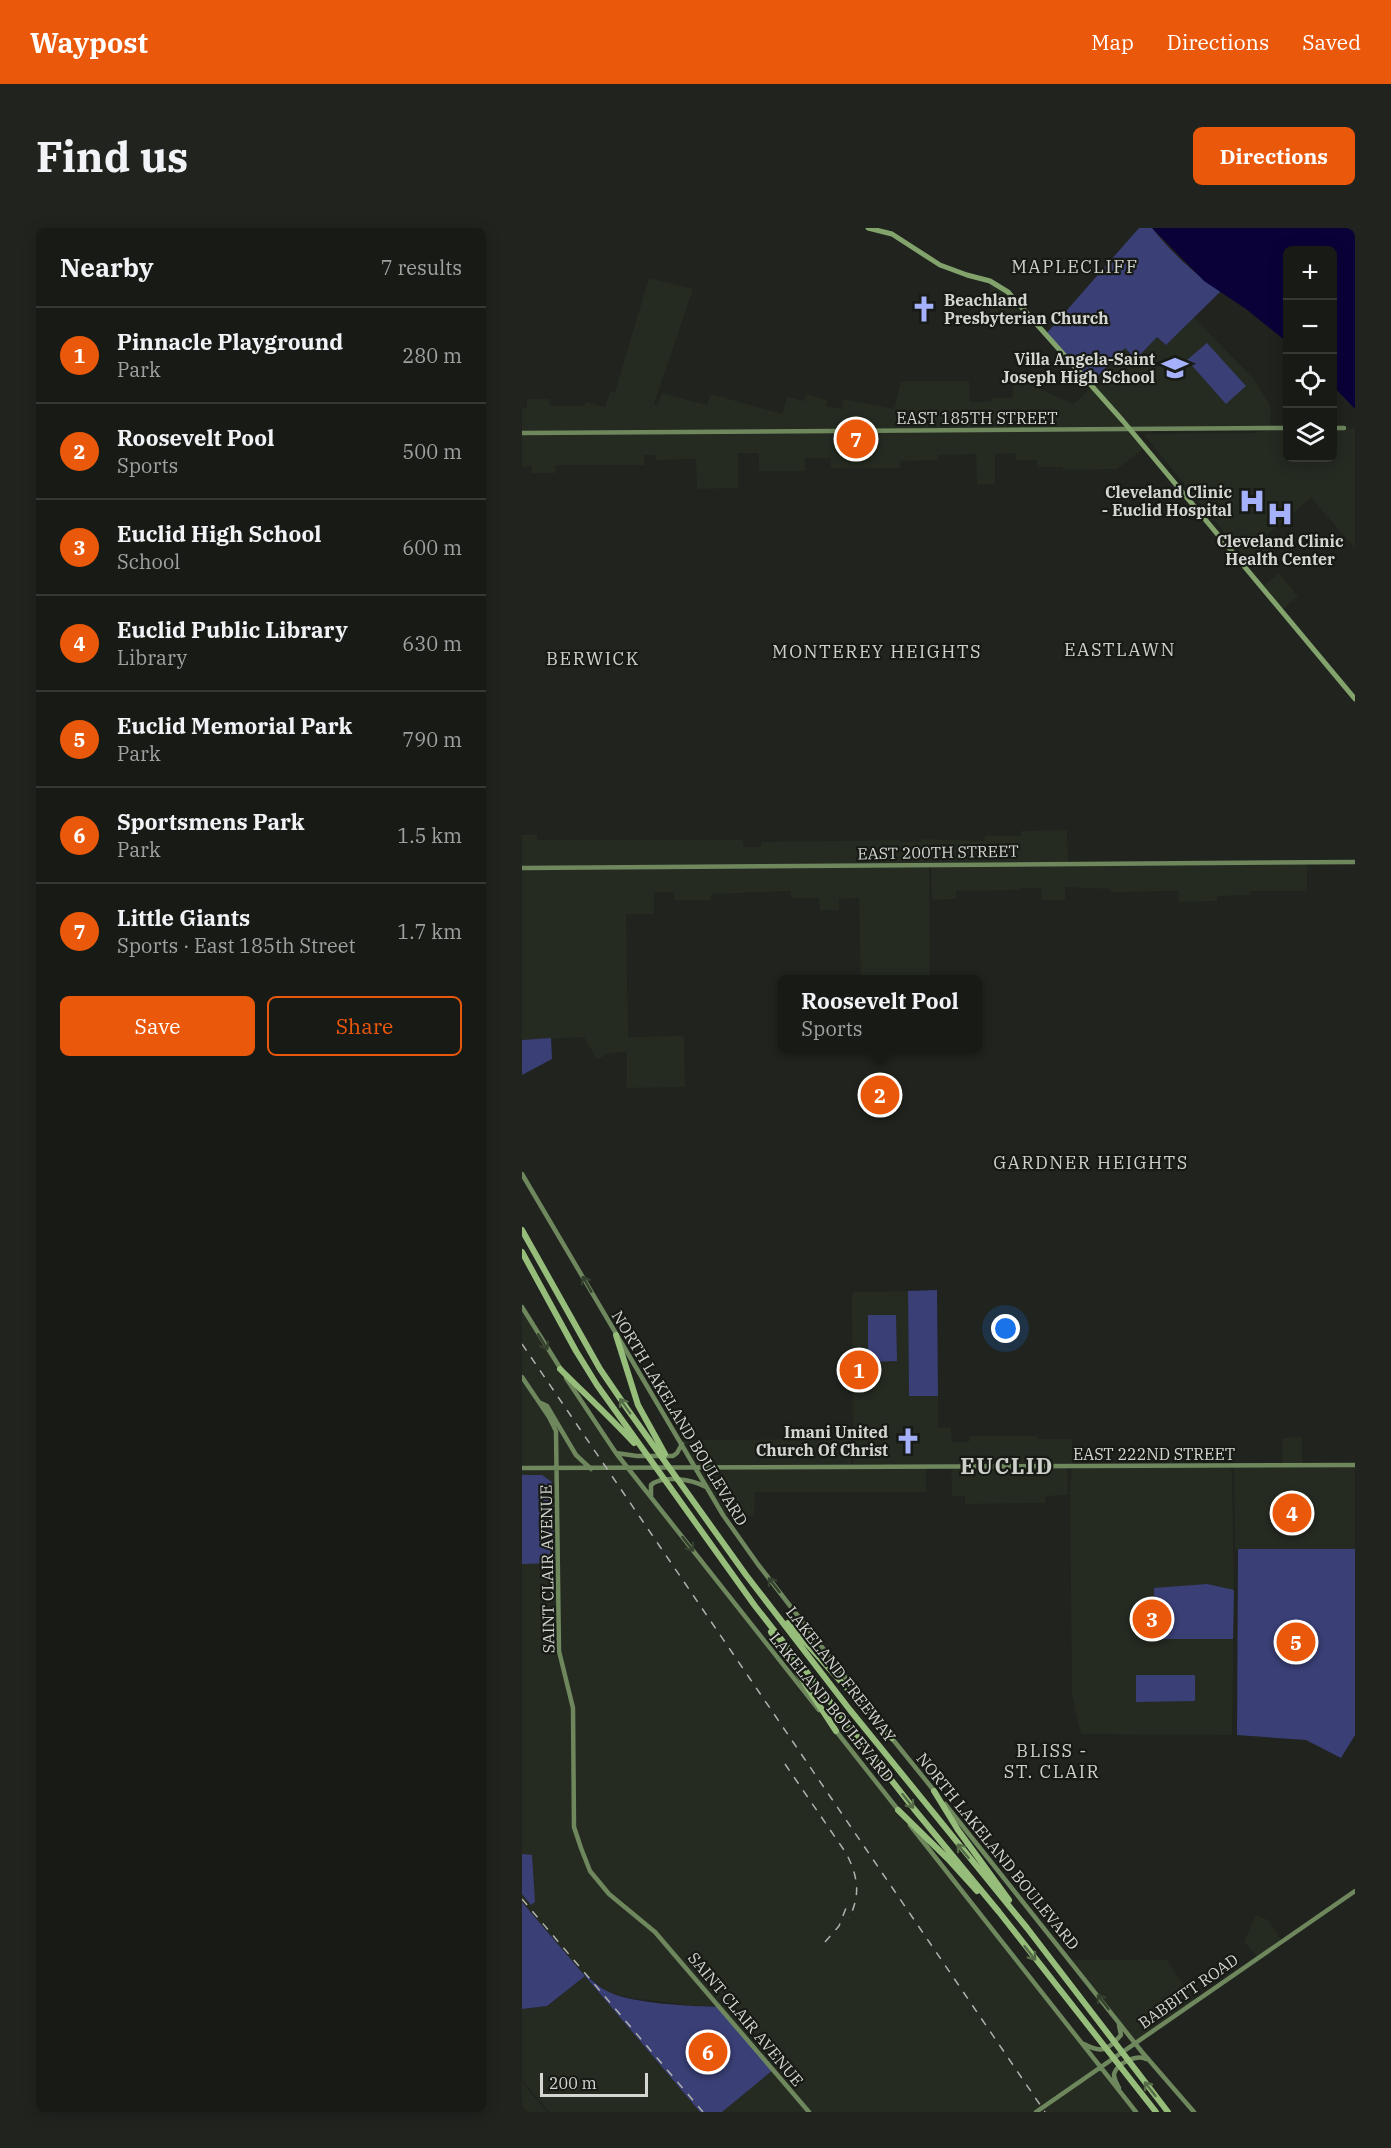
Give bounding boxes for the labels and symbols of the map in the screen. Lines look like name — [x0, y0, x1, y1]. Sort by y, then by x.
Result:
district label: MAPLECLIFF — [1011, 255, 1139, 278]
place label: Beachland Presbyterian Church — [944, 290, 1109, 328]
church icon: Beachland Presbyterian Church — [909, 294, 939, 324]
place label: Villa Angela-Saint Joseph High School — [1001, 349, 1155, 387]
school or university icon: Villa Angela-Saint Joseph High School — [1160, 353, 1190, 383]
street label: EAST 185TH STREET — [896, 408, 1058, 428]
pin: 7 — [836, 416, 876, 462]
place label: Cleveland Clinic - Euclid Hospital — [1102, 482, 1232, 520]
hospital icon: Cleveland Clinic - Euclid Hospital — [1237, 486, 1267, 516]
hospital icon: Cleveland Clinic Health Center — [1265, 499, 1295, 529]
place label: Cleveland Clinic Health Center — [1216, 531, 1344, 569]
district label: EASTLAWN — [1064, 638, 1176, 661]
district label: MONTEREY HEIGHTS — [772, 640, 982, 663]
district label: BERWICK — [546, 647, 640, 670]
street label: EAST 200TH STREET — [857, 841, 1019, 863]
pin: 2 — [860, 1072, 900, 1118]
district label: GARDNER HEIGHTS — [993, 1151, 1189, 1174]
one-way arrow — [581, 1276, 593, 1293]
street label: NORTH LAKELAND BOULEVARD — [608, 1307, 752, 1529]
your location — [991, 1314, 1020, 1343]
one-way arrow — [538, 1333, 550, 1350]
pin: 1 — [840, 1348, 878, 1392]
one-way arrow — [619, 1398, 631, 1414]
place label: Imani United Church Of Christ — [756, 1422, 888, 1460]
church icon: Imani United Church Of Christ — [893, 1426, 923, 1456]
street label: EAST 222ND STREET — [1073, 1444, 1235, 1464]
district label: EUCLID — [960, 1451, 1054, 1480]
street label: SAINT CLAIR AVENUE — [536, 1484, 558, 1654]
pin: 4 — [1272, 1490, 1312, 1536]
one-way arrow — [681, 1536, 694, 1552]
one-way arrow — [768, 1577, 781, 1593]
pin: 3 — [1132, 1596, 1172, 1642]
street label: LAKELAND FREEWAY — [782, 1602, 900, 1746]
pin: 5 — [1276, 1620, 1316, 1664]
street label: LAKELAND BOULEVARD — [765, 1628, 899, 1786]
district label: BLISS - ST. CLAIR — [1004, 1739, 1100, 1783]
street label: NORTH LAKELAND BOULEVARD — [912, 1748, 1084, 1954]
one-way arrow — [901, 1793, 914, 1809]
one-way arrow — [957, 1843, 970, 1859]
one-way arrow — [1024, 1944, 1037, 1960]
street label: SAINT CLAIR AVENUE — [684, 1948, 808, 2090]
street label: BABBITT ROAD — [1134, 1949, 1242, 2033]
one-way arrow — [1097, 1994, 1110, 2010]
pin: 6 — [688, 2030, 728, 2074]
scale bar — [540, 2070, 648, 2098]
one-way arrow — [1144, 2081, 1157, 2097]

